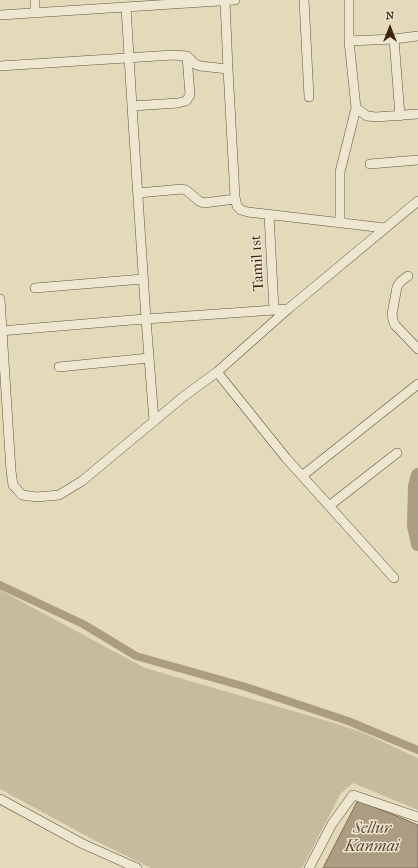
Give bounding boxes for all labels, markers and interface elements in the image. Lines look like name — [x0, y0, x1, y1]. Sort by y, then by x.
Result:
north arrow — [370, 8, 410, 48]
text: N — [386, 9, 394, 22]
street label: Tamil 1st — [248, 234, 268, 292]
water label: Sellur Kanmai — [345, 819, 399, 857]

